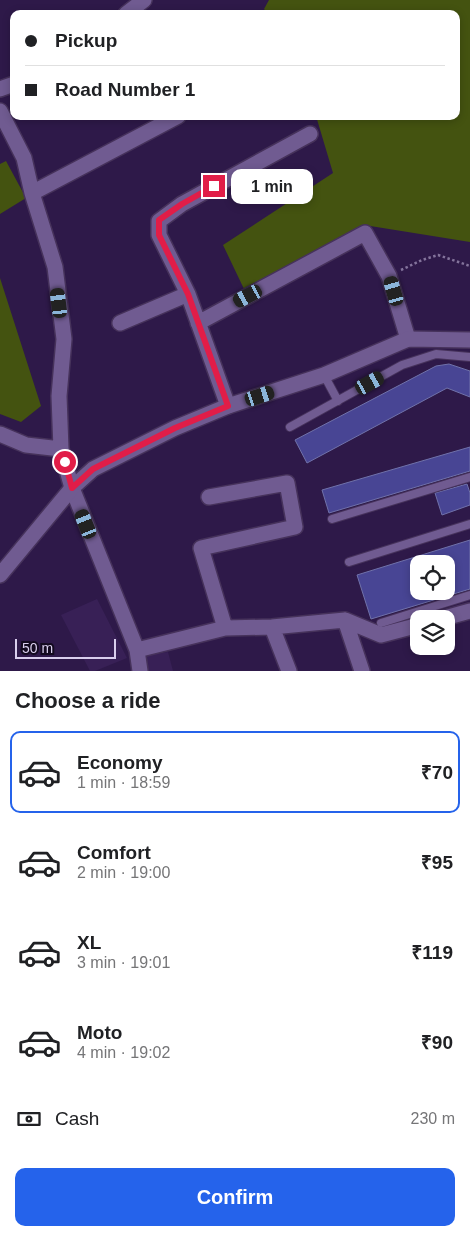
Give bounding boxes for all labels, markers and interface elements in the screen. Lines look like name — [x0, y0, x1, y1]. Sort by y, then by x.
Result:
text: Pickup — [55, 30, 117, 51]
text: Road Number 1 — [55, 79, 195, 100]
callout: 1 min — [232, 168, 314, 204]
route end — [203, 175, 225, 197]
text: 1 min — [251, 178, 293, 195]
car — [382, 275, 405, 307]
car — [231, 282, 264, 310]
car — [49, 287, 68, 319]
car — [353, 369, 386, 397]
car — [243, 384, 276, 408]
route start — [54, 451, 76, 473]
car — [73, 507, 98, 541]
map controls — [410, 555, 455, 655]
button: locate — [410, 555, 455, 600]
button: layers — [410, 610, 455, 655]
scale bar — [15, 636, 116, 659]
text: 50 m — [22, 640, 53, 656]
text: Choose a ride — [15, 688, 160, 713]
icon: car — [17, 750, 62, 795]
text: Economy — [77, 752, 163, 773]
text: ₹70 — [421, 762, 453, 783]
text: 1 min · 18:59 — [77, 774, 170, 791]
icon: car — [17, 840, 62, 885]
text: Comfort — [77, 842, 151, 863]
text: ₹95 — [421, 852, 453, 873]
text: 2 min · 19:00 — [77, 864, 170, 881]
icon: car — [17, 930, 62, 975]
text: XL — [77, 932, 101, 953]
text: ₹119 — [411, 942, 453, 963]
text: 3 min · 19:01 — [77, 954, 170, 971]
icon: car — [17, 1020, 62, 1065]
text: Moto — [77, 1022, 122, 1043]
text: ₹90 — [421, 1032, 453, 1053]
text: 4 min · 19:02 — [77, 1044, 170, 1061]
icon: cash — [15, 1105, 43, 1133]
text: Cash — [55, 1108, 99, 1129]
text: 230 m — [411, 1110, 455, 1127]
button: Confirm — [15, 1168, 455, 1226]

